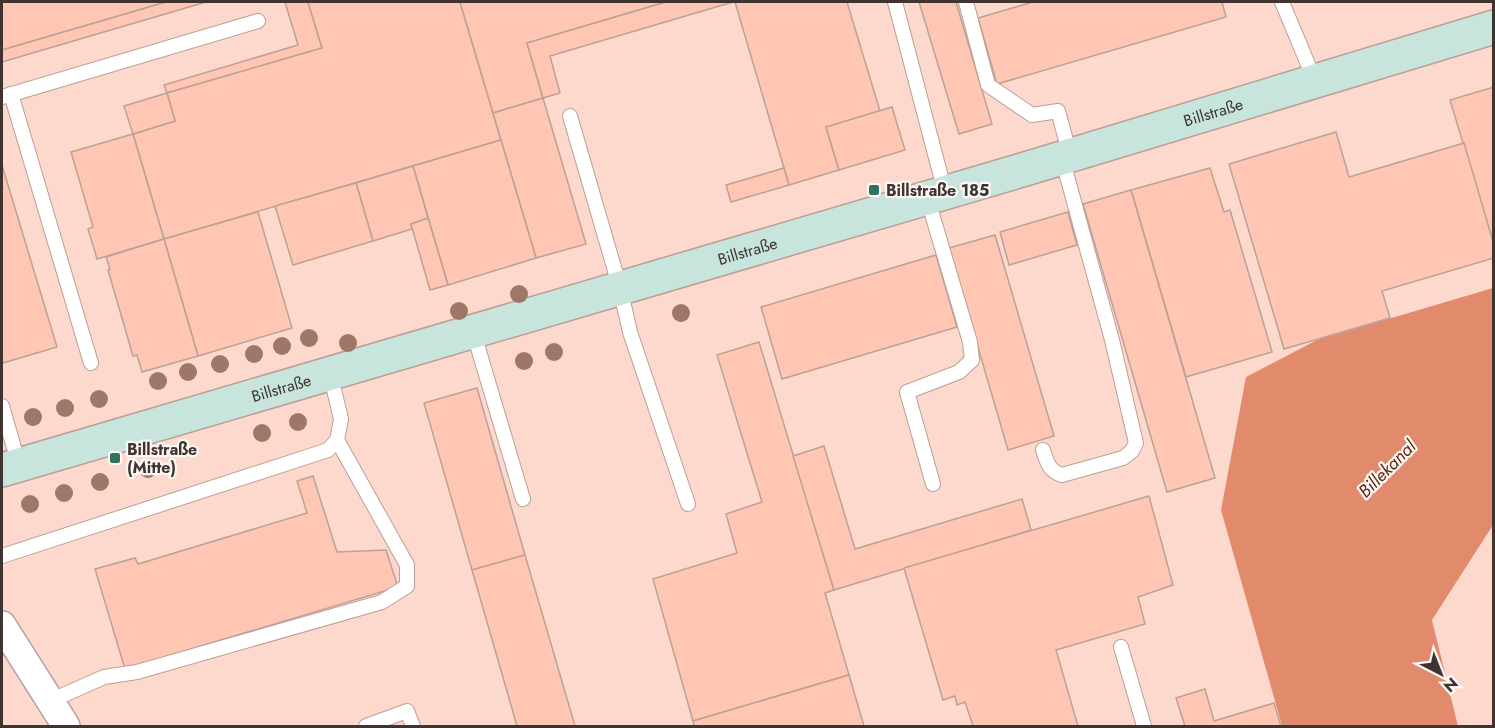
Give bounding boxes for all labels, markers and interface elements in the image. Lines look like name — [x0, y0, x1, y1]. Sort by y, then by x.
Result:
street label: Billstraße — [1181, 93, 1246, 132]
place label: Billstraße 185 — [886, 179, 989, 202]
marker: Billstraße 185 — [867, 183, 881, 197]
street label: Billstraße — [715, 232, 780, 271]
street label: Billstraße — [249, 369, 314, 408]
water label: Billekanal — [1352, 434, 1422, 504]
place label: Billstraße (Mitte) — [127, 438, 197, 479]
marker: Billstraße (Mitte) — [108, 451, 122, 465]
north arrow — [1411, 644, 1471, 704]
text: N — [1438, 672, 1463, 698]

